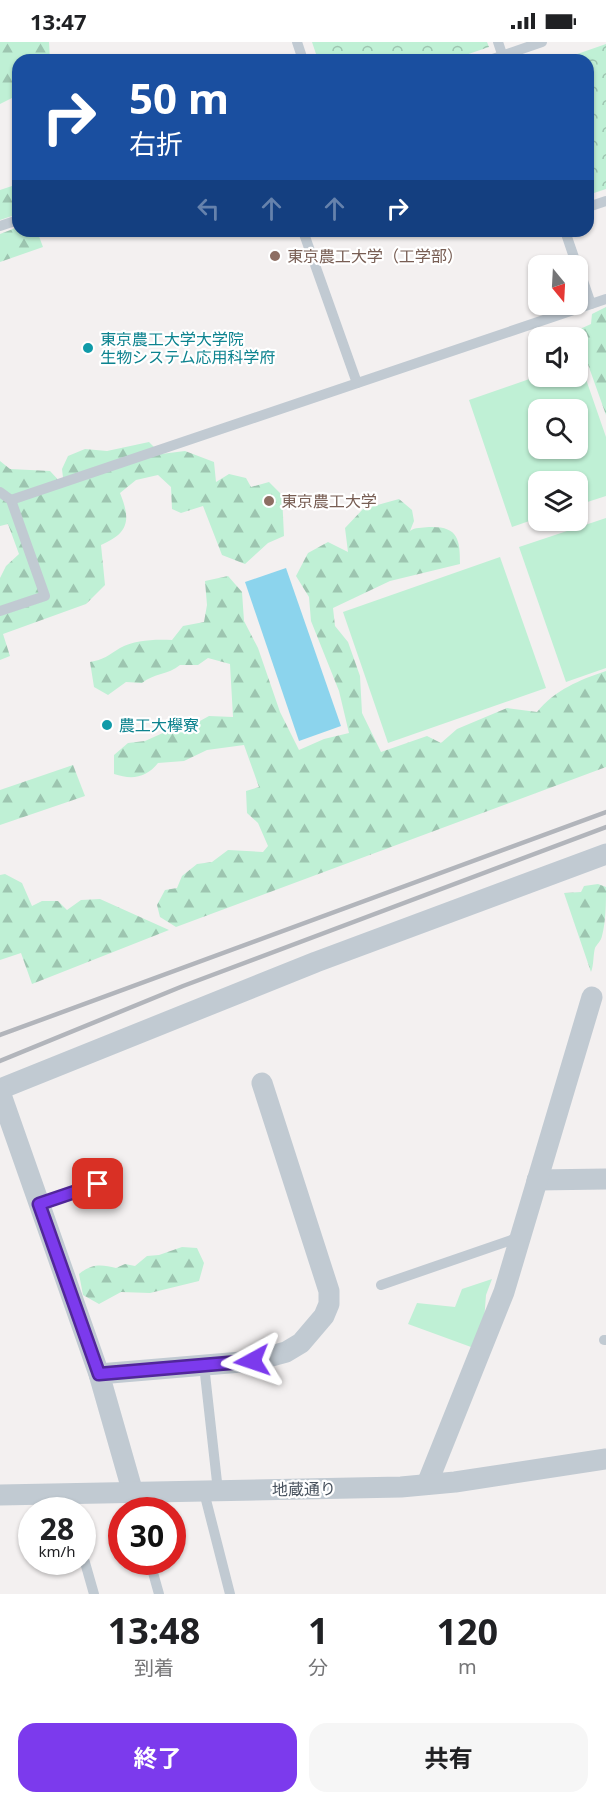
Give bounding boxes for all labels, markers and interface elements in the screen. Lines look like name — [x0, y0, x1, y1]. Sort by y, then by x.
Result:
text: 13:47 — [30, 6, 87, 36]
text: 50 m — [129, 69, 229, 126]
icon: right — [30, 78, 108, 156]
text: 右折 — [129, 125, 183, 162]
icon: left — [192, 192, 225, 225]
icon: ahead — [255, 192, 288, 225]
icon: ahead — [318, 192, 351, 225]
icon: right — [381, 192, 414, 225]
place label: 東京農工大学（工学部） — [287, 245, 463, 267]
marker: 東京農工大学（工学部） — [268, 249, 282, 263]
north arrow — [528, 255, 588, 315]
map controls — [528, 255, 588, 531]
button: sound — [528, 327, 588, 387]
place label: 東京農工大学大学院 生物システム応用科学府 — [100, 328, 276, 368]
marker: 東京農工大学大学院 生物システム応用科学府 — [81, 341, 95, 355]
button: search — [528, 399, 588, 459]
button: layers — [528, 471, 588, 531]
place label: 東京農工大学 — [281, 490, 377, 512]
marker: 東京農工大学 — [262, 494, 276, 508]
place label: 農工大欅寮 — [119, 714, 199, 736]
marker: 農工大欅寮 — [100, 718, 114, 732]
pin — [72, 1158, 123, 1209]
icon: arrive — [81, 1167, 114, 1200]
position arrow — [220, 1329, 284, 1393]
street label: 地蔵通り — [272, 1477, 336, 1501]
speed limit sign: 30 — [108, 1497, 186, 1575]
text: 28 — [40, 1508, 74, 1549]
text: km/h — [39, 1541, 75, 1561]
text: 13:48 — [108, 1606, 200, 1655]
text: 1 — [308, 1606, 329, 1655]
text: 120 — [436, 1607, 498, 1656]
text: m — [458, 1653, 477, 1680]
text: 到着 — [134, 1654, 174, 1681]
text: 分 — [308, 1654, 328, 1681]
button: 終了 — [18, 1723, 297, 1792]
button: 共有 — [309, 1723, 588, 1792]

